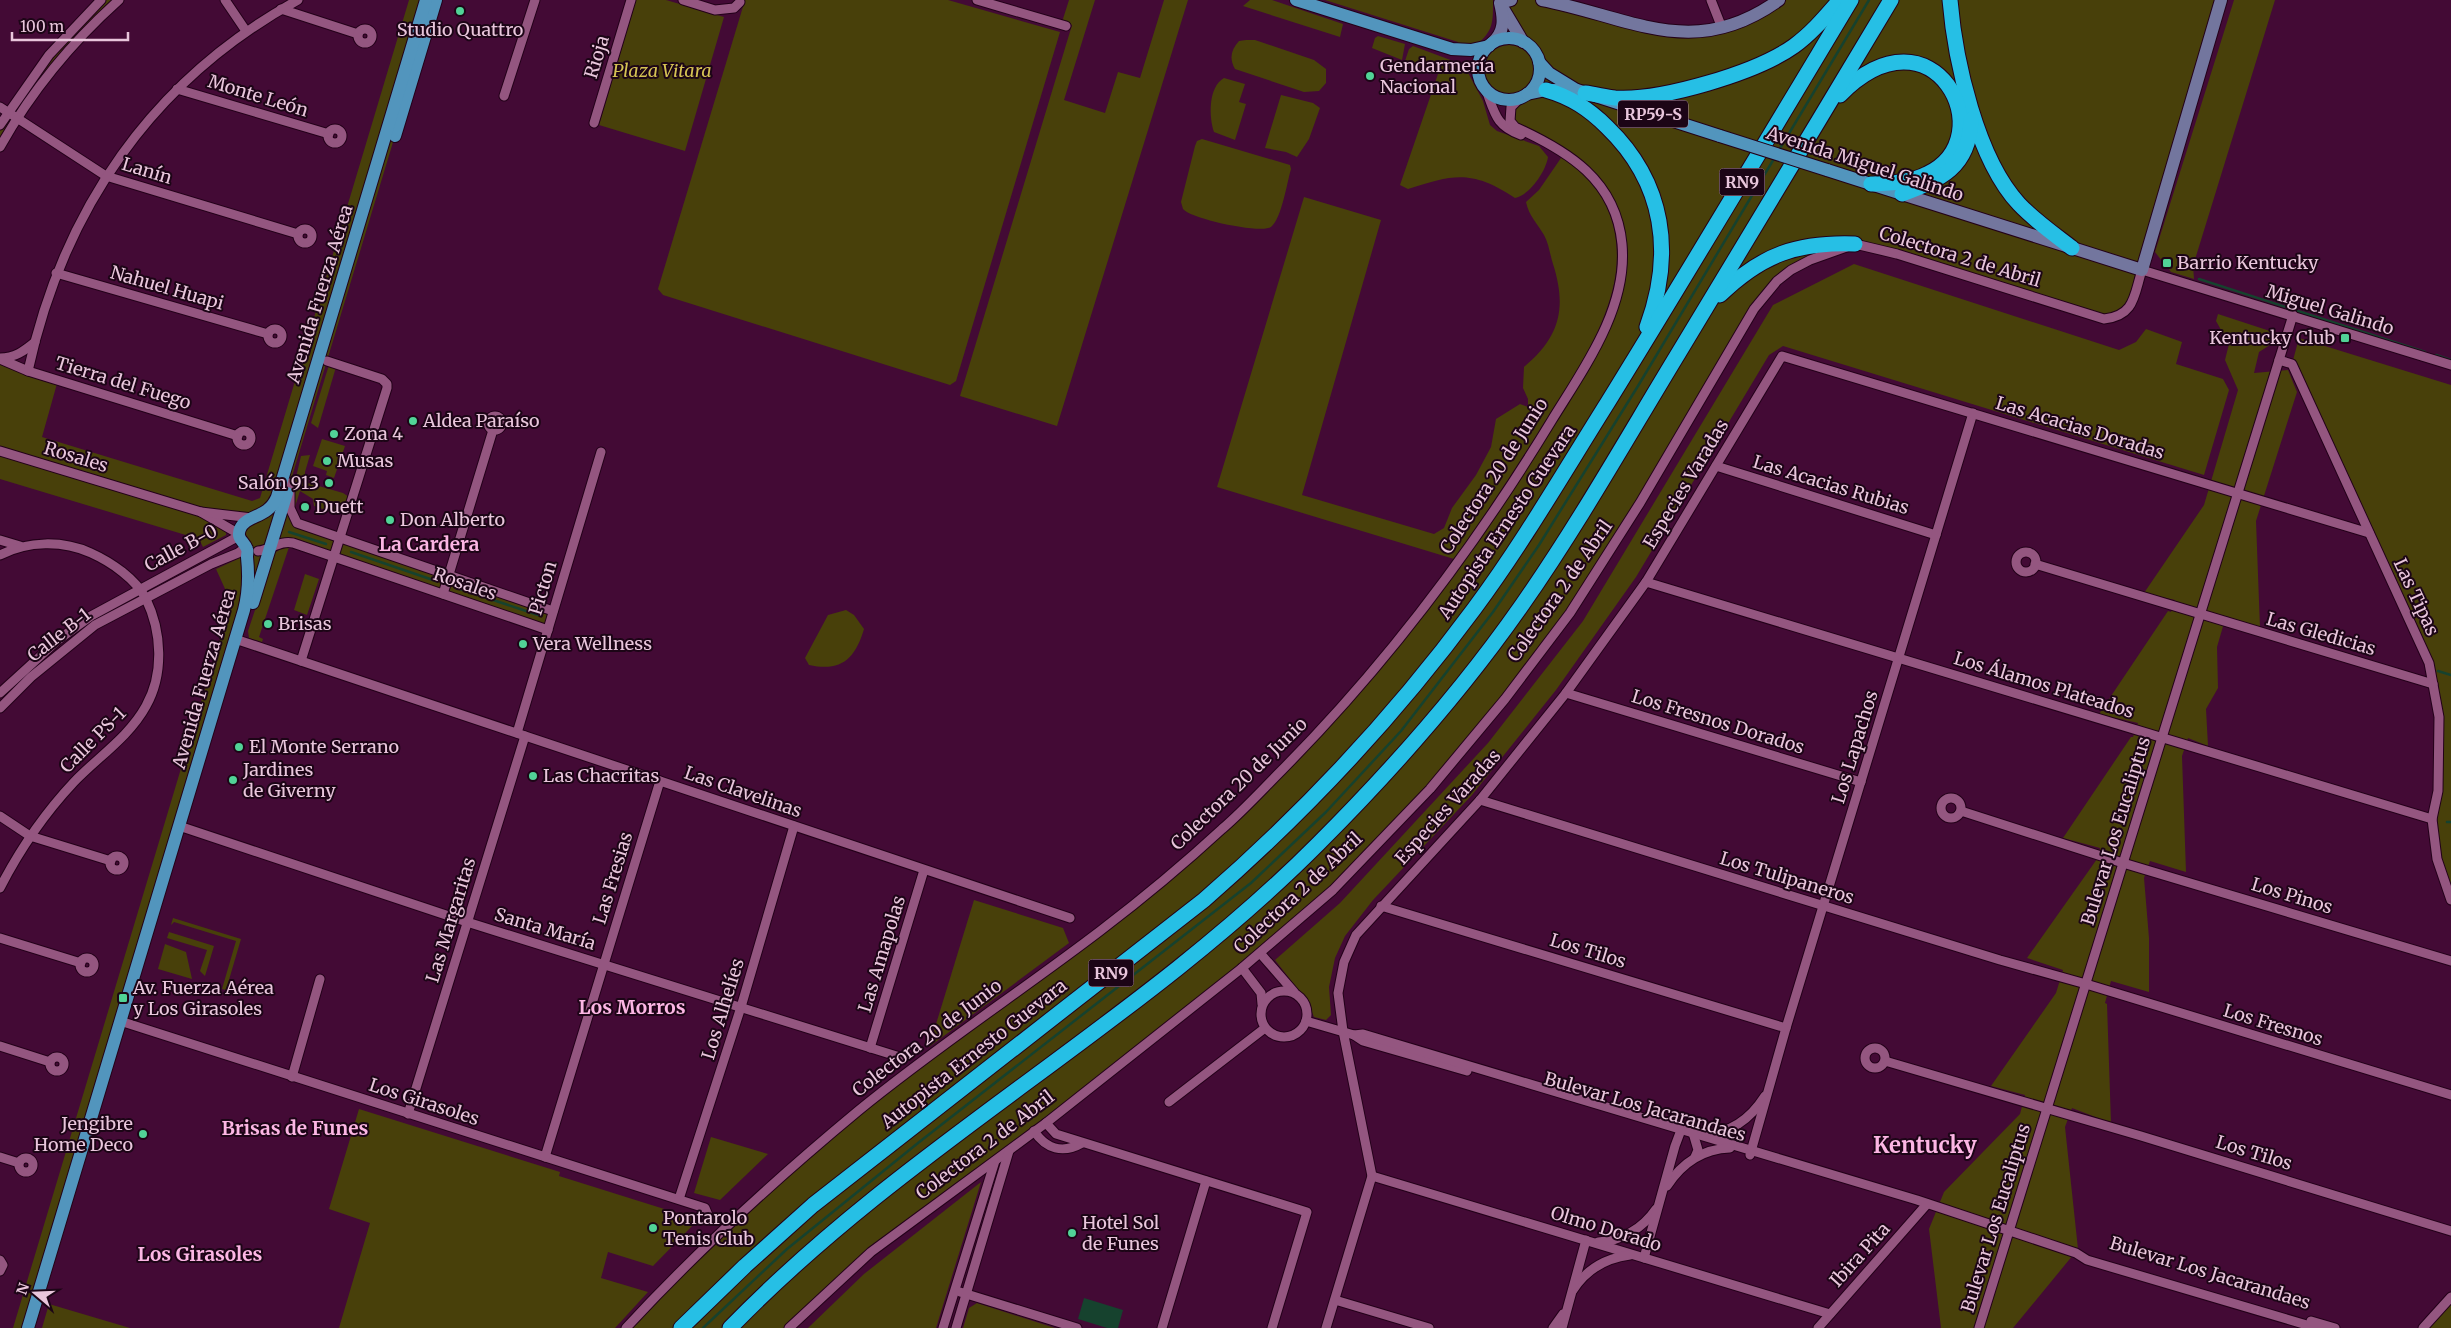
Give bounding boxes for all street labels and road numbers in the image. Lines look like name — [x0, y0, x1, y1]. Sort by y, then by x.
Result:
street label: Rioja — [579, 32, 614, 81]
street label: Monte León — [205, 69, 311, 122]
road number: RP59-S — [1618, 100, 1688, 128]
street label: Avenida Miguel Galindo — [1763, 120, 1967, 206]
street label: Lanín — [119, 152, 175, 189]
road number: RN9 — [1720, 168, 1764, 196]
street label: Avenida Fuerza Aérea — [281, 201, 358, 387]
street label: Colectora 2 de Abril — [1877, 221, 2044, 292]
street label: Nahuel Huapi — [108, 260, 227, 315]
street label: Miguel Galindo — [2263, 279, 2397, 340]
street label: Tierra del Fuego — [53, 351, 194, 414]
street label: Las Acacias Doradas — [1993, 391, 2167, 464]
street label: Colectora 20 de Junio — [1435, 393, 1553, 558]
street label: Especies Varadas — [1638, 415, 1733, 553]
street label: Autopista Ernesto Guevara — [1432, 420, 1581, 624]
street label: Rosales — [41, 436, 111, 477]
street label: Las Acacias Rubias — [1750, 450, 1912, 519]
street label: Colectora 2 de Abril — [1502, 515, 1617, 666]
street label: Calle B-0 — [140, 519, 221, 576]
street label: Las Tipas — [2389, 555, 2444, 639]
street label: Picton — [523, 558, 562, 618]
street label: Rosales — [430, 562, 500, 605]
street label: Avenida Fuerza Aérea — [167, 586, 240, 772]
street label: Calle B-1 — [22, 603, 95, 666]
street label: Las Gledicias — [2264, 607, 2379, 660]
street label: Los Álamos Plateados — [1951, 646, 2137, 723]
street label: Los Fresnos Dorados — [1629, 684, 1807, 759]
street label: Los Lapachos — [1826, 687, 1883, 806]
street label: Calle PS-1 — [55, 702, 130, 777]
street label: Colectora 20 de Junio — [1165, 712, 1312, 855]
street label: Bulevar Los Eucaliptus — [2076, 734, 2155, 928]
street label: Especies Varadas — [1390, 744, 1505, 869]
street label: Las Clavelinas — [681, 761, 805, 822]
street label: Colectora 2 de Abril — [1229, 827, 1367, 958]
street label: Las Fresias — [588, 829, 637, 927]
street label: Los Tulipaneros — [1717, 846, 1857, 909]
street label: Las Margaritas — [421, 854, 481, 985]
street label: Los Pinos — [2249, 872, 2336, 919]
street label: Las Amapolas — [853, 893, 910, 1015]
street label: Santa María — [492, 902, 599, 955]
street label: Los Tilos — [1547, 928, 1629, 973]
street label: Los Alhelíes — [696, 955, 749, 1062]
road number: RN9 — [1088, 960, 1134, 986]
street label: Colectora 20 de Junio — [847, 974, 1006, 1101]
street label: Autopista Ernesto Guevara — [875, 974, 1072, 1134]
street label: Los Fresnos — [2221, 999, 2326, 1051]
street label: Bulevar Los Jacarandaes — [1542, 1067, 1749, 1146]
street label: Los Girasoles — [366, 1073, 482, 1130]
street label: Colectora 2 de Abril — [911, 1085, 1059, 1204]
street label: Bulevar Los Eucaliptus — [1956, 1121, 2035, 1315]
street label: Los Tilos — [2213, 1130, 2295, 1175]
street label: Olmo Dorado — [1548, 1201, 1664, 1256]
street label: Ibira Pita — [1825, 1217, 1895, 1292]
street label: Bulevar Los Jacarandaes — [2107, 1231, 2313, 1314]

